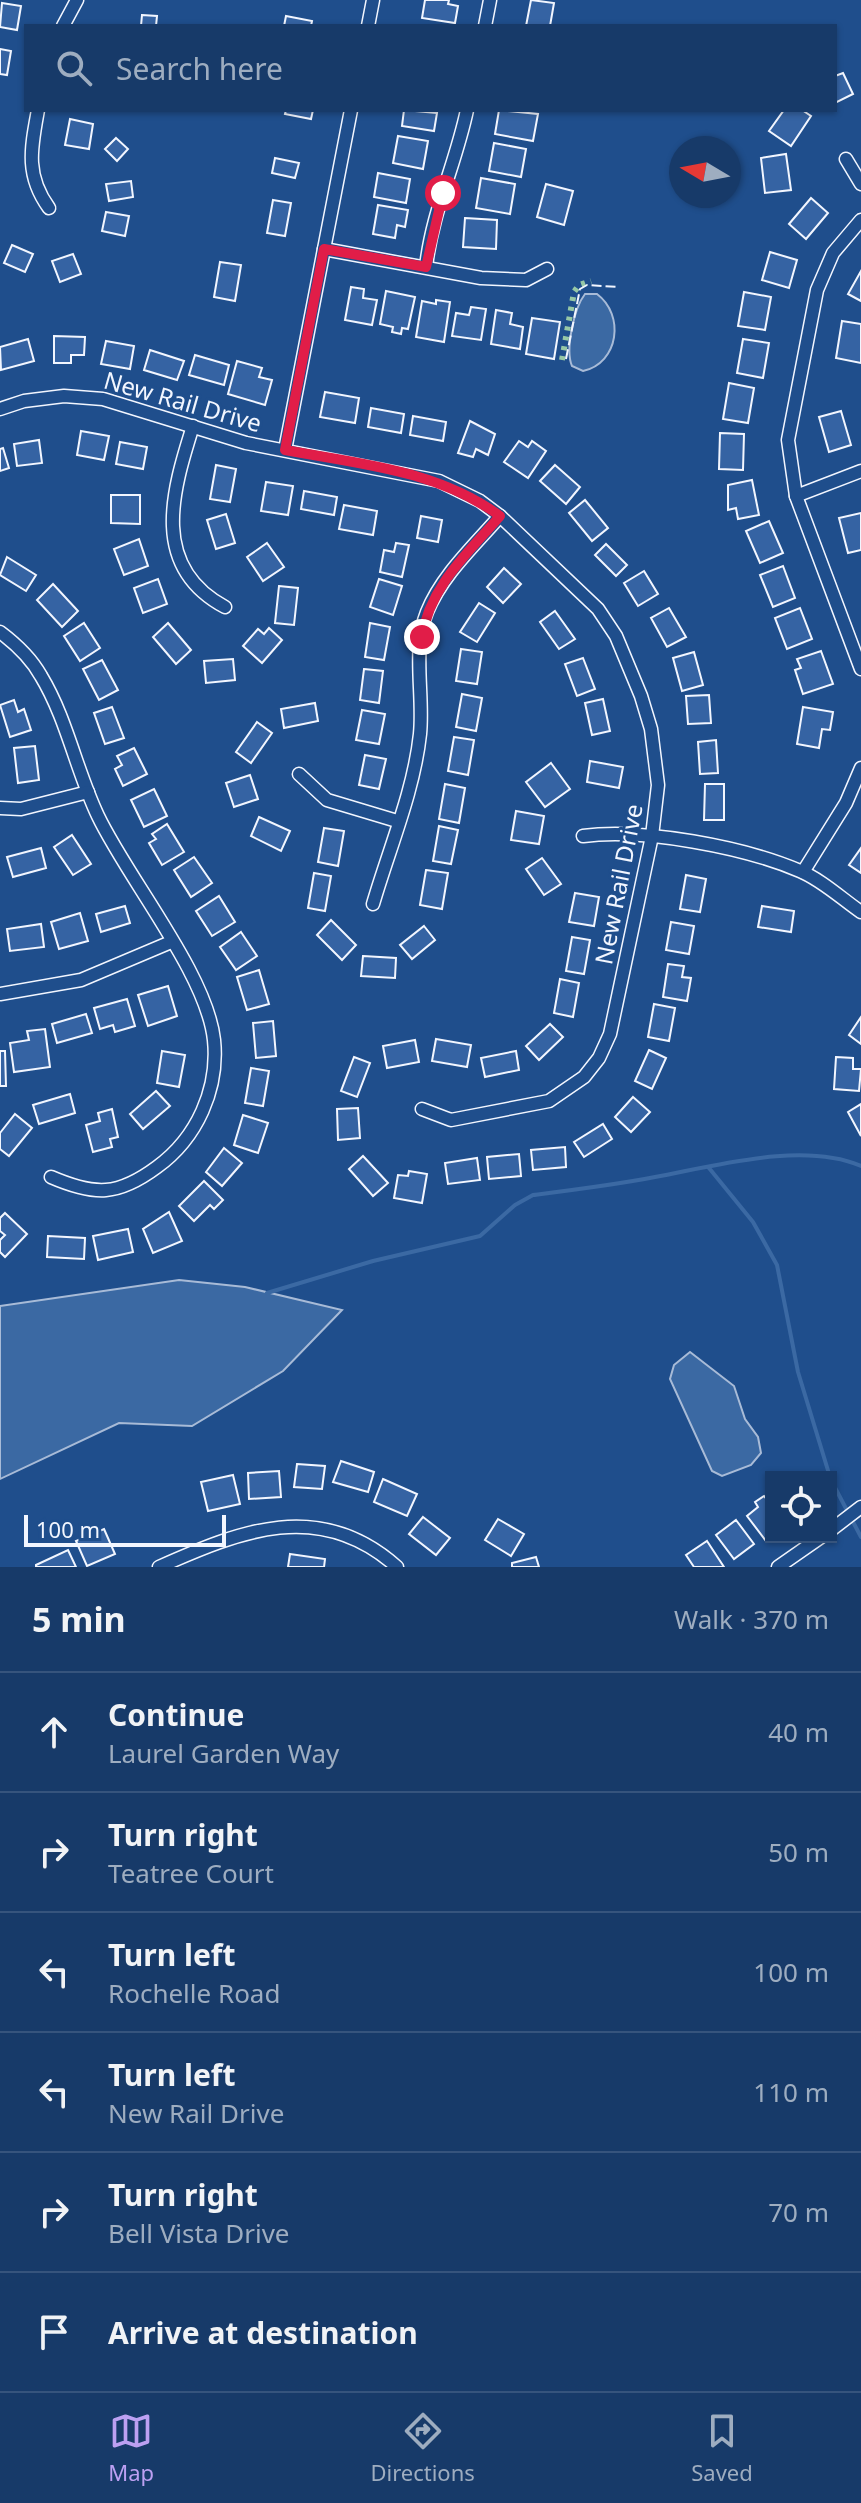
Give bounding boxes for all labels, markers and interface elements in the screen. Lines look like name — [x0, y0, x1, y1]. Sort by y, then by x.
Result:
search box — [24, 24, 837, 112]
icon: search — [52, 46, 96, 90]
text: Search here — [116, 48, 283, 89]
north arrow — [669, 136, 741, 208]
route start — [425, 175, 461, 211]
street label: New Rail Drive — [100, 363, 266, 439]
route end — [404, 619, 440, 655]
street label: New Rail Drive — [586, 801, 650, 967]
map controls — [765, 1471, 837, 1543]
button: locate — [765, 1471, 837, 1543]
scale bar — [24, 1511, 226, 1547]
text: 100 m — [36, 1514, 100, 1544]
text: 5 min — [32, 1596, 126, 1642]
text: Walk · 370 m — [674, 1601, 829, 1637]
text: Continue — [108, 1694, 244, 1735]
icon: ahead — [32, 1710, 76, 1754]
text: 40 m — [768, 1714, 829, 1750]
text: Laurel Garden Way — [108, 1735, 339, 1771]
text: Turn right — [108, 1814, 258, 1855]
icon: right — [32, 1830, 76, 1874]
text: 50 m — [768, 1834, 829, 1870]
text: Teatree Court — [108, 1855, 274, 1891]
text: Turn left — [108, 1934, 236, 1975]
icon: left — [32, 1950, 76, 1994]
text: 100 m — [753, 1954, 829, 1990]
text: Rochelle Road — [108, 1975, 280, 2011]
text: Turn left — [108, 2054, 236, 2095]
icon: left — [32, 2070, 76, 2114]
text: 110 m — [753, 2074, 829, 2110]
text: New Rail Drive — [108, 2095, 284, 2131]
text: Turn right — [108, 2174, 258, 2215]
icon: right — [32, 2190, 76, 2234]
text: 70 m — [768, 2194, 829, 2230]
text: Bell Vista Drive — [108, 2215, 290, 2251]
icon: arrive — [32, 2310, 76, 2354]
text: Arrive at destination — [108, 2312, 418, 2353]
tab: Map — [108, 2409, 154, 2487]
tab: Directions — [370, 2409, 475, 2487]
tab: Saved — [691, 2409, 753, 2487]

